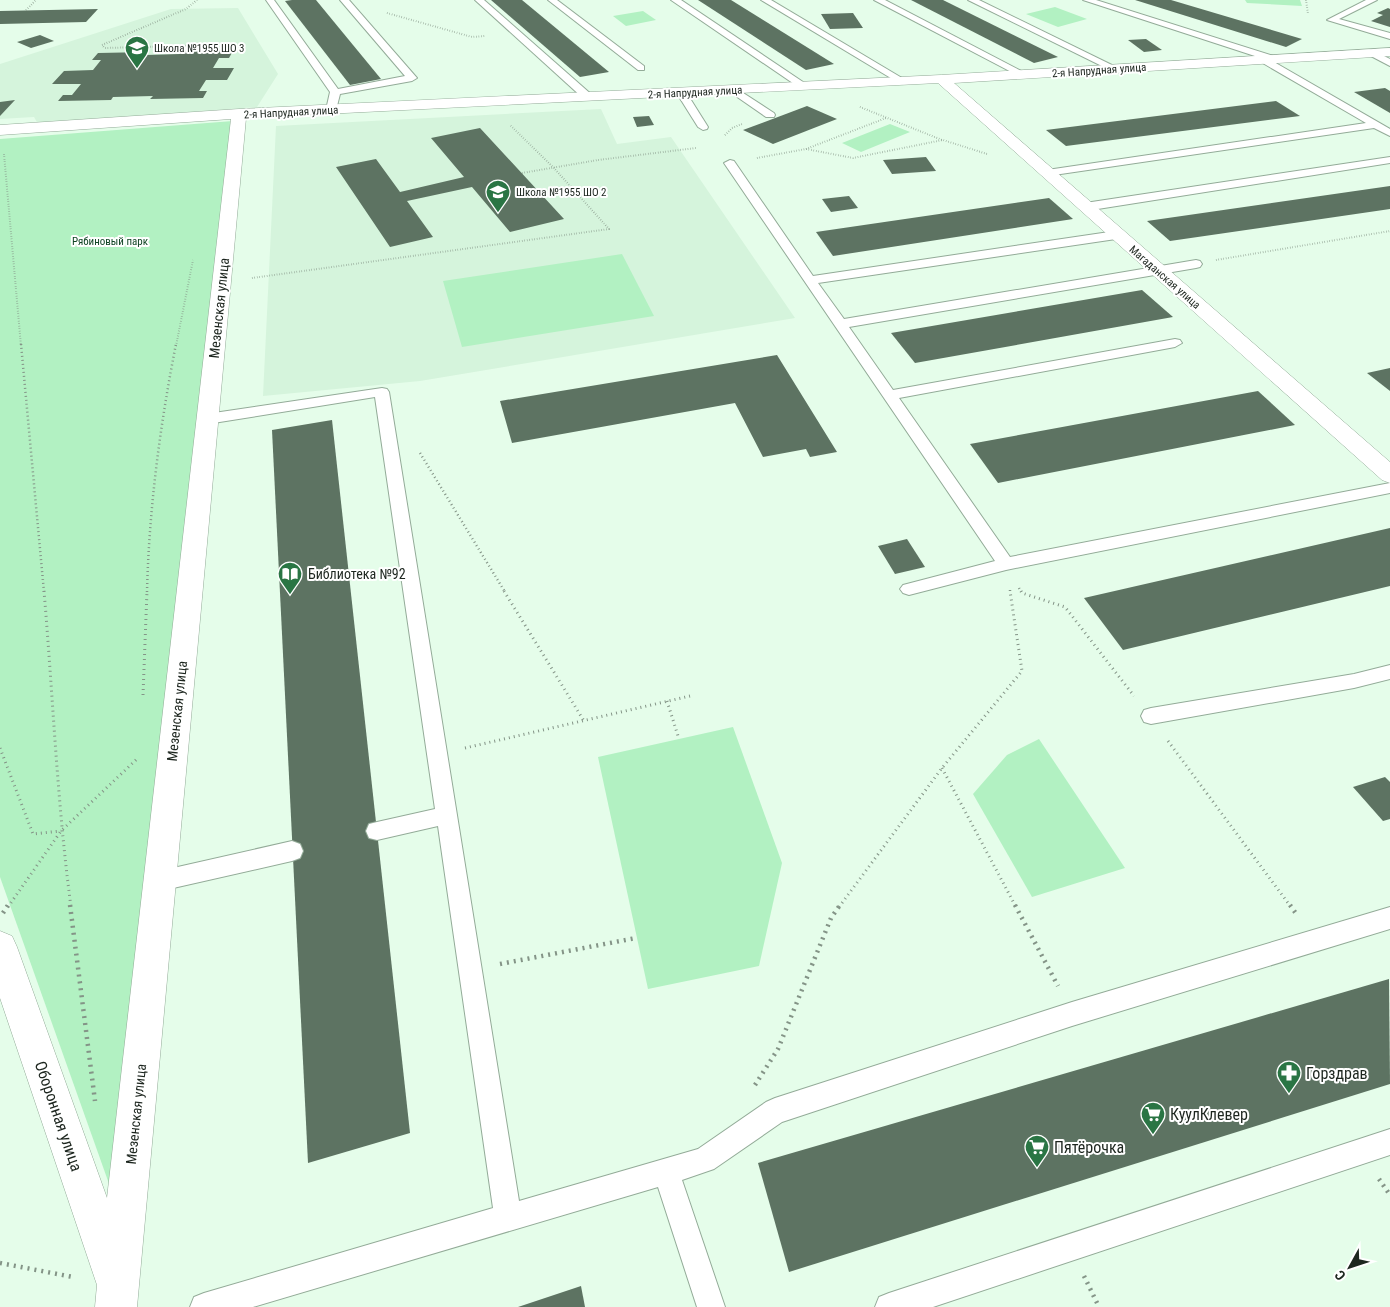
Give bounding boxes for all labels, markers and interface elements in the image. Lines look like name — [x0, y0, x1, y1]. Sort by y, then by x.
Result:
school or university icon: Школа №1955 ШО 3 — [124, 35, 150, 69]
place label: Школа №1955 ШО 3 — [154, 42, 245, 55]
street label: 2-я Напрудная улица — [1051, 61, 1147, 80]
street label: 2-я Напрудная улица — [647, 84, 743, 101]
street label: 2-я Напрудная улица — [243, 104, 339, 121]
school or university icon: Школа №1955 ШО 2 — [485, 179, 511, 213]
place label: Школа №1955 ШО 2 — [516, 186, 607, 199]
park label: Рябиновый парк — [72, 235, 149, 248]
street label: Магаданская улица — [1127, 243, 1203, 312]
street label: Мезенская улица — [206, 257, 232, 359]
library icon: Библиотека №92 — [277, 561, 303, 595]
place label: Библиотека №92 — [308, 566, 406, 582]
street label: Мезенская улица — [164, 660, 190, 762]
street label: Оборонная улица — [31, 1059, 86, 1174]
pharmacy icon: Горздрав — [1276, 1060, 1302, 1094]
street label: Мезенская улица — [123, 1063, 149, 1165]
place label: Горздрав — [1306, 1064, 1368, 1083]
supermarket icon: КуулКлевер — [1140, 1101, 1166, 1135]
place label: КуулКлевер — [1170, 1105, 1248, 1124]
supermarket icon: Пятёрочка — [1024, 1134, 1050, 1168]
place label: Пятёрочка — [1054, 1138, 1124, 1157]
north arrow — [1325, 1242, 1375, 1292]
text: С — [1331, 1267, 1349, 1284]

